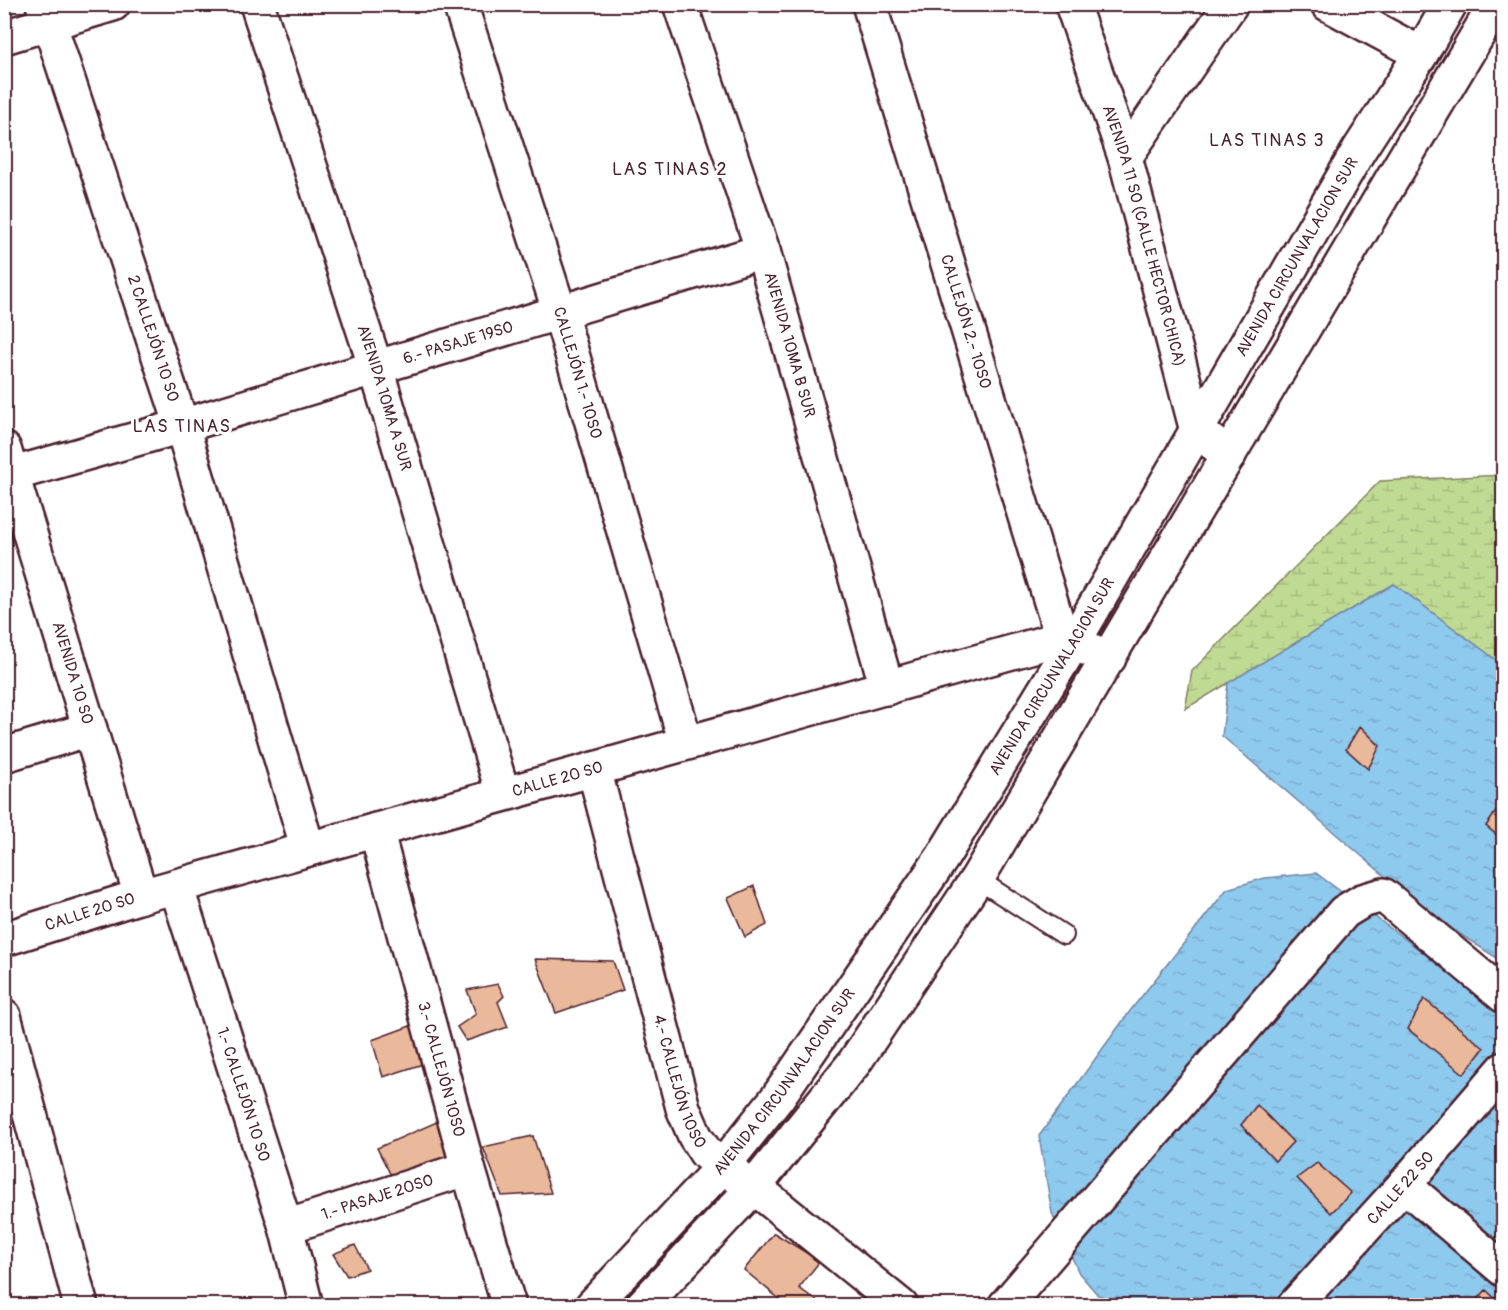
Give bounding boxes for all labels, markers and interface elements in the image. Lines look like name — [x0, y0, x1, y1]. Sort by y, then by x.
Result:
street label: AVENIDA 11 SO (CALLE HECTOR CHICA) — [1098, 102, 1190, 369]
district label: LAS TINAS 3 — [1209, 129, 1325, 152]
street label: AVENIDA CIRCUNVALACION SUR — [1232, 154, 1363, 360]
district label: LAS TINAS 2 — [612, 158, 728, 181]
street label: CALLEJÓN 2.- 10SO — [936, 252, 995, 391]
street label: AVENIDA 10MA B SUR — [759, 270, 820, 420]
street label: 2 CALLEJÓN 10 SO — [123, 272, 183, 404]
street label: CALLEJÓN 1.- 10SO — [549, 304, 606, 441]
street label: 6.- PASAJE 19SO — [401, 317, 515, 369]
street label: AVENIDA 10MA A SUR — [353, 322, 416, 473]
district label: LAS TINAS — [132, 415, 232, 438]
street label: AVENIDA CIRCUNVALACION SUR — [985, 574, 1119, 779]
street label: AVENIDA 10 SO — [47, 619, 98, 726]
street label: CALLE 20 SO — [510, 757, 605, 802]
street label: CALLE 20 SO — [43, 889, 137, 936]
street label: AVENIDA CIRCUNVALACION SUR — [709, 985, 860, 1180]
street label: 3.- CALLEJÓN 10SO — [413, 1000, 469, 1139]
street label: 4.- CALLEJÓN 10SO — [649, 1012, 710, 1152]
street label: 1.- CALLEJÓN 10 SO — [212, 1025, 274, 1164]
street label: CALLE 22 SO — [1363, 1147, 1438, 1229]
street label: 1.- PASAJE 20SO — [319, 1170, 436, 1225]

